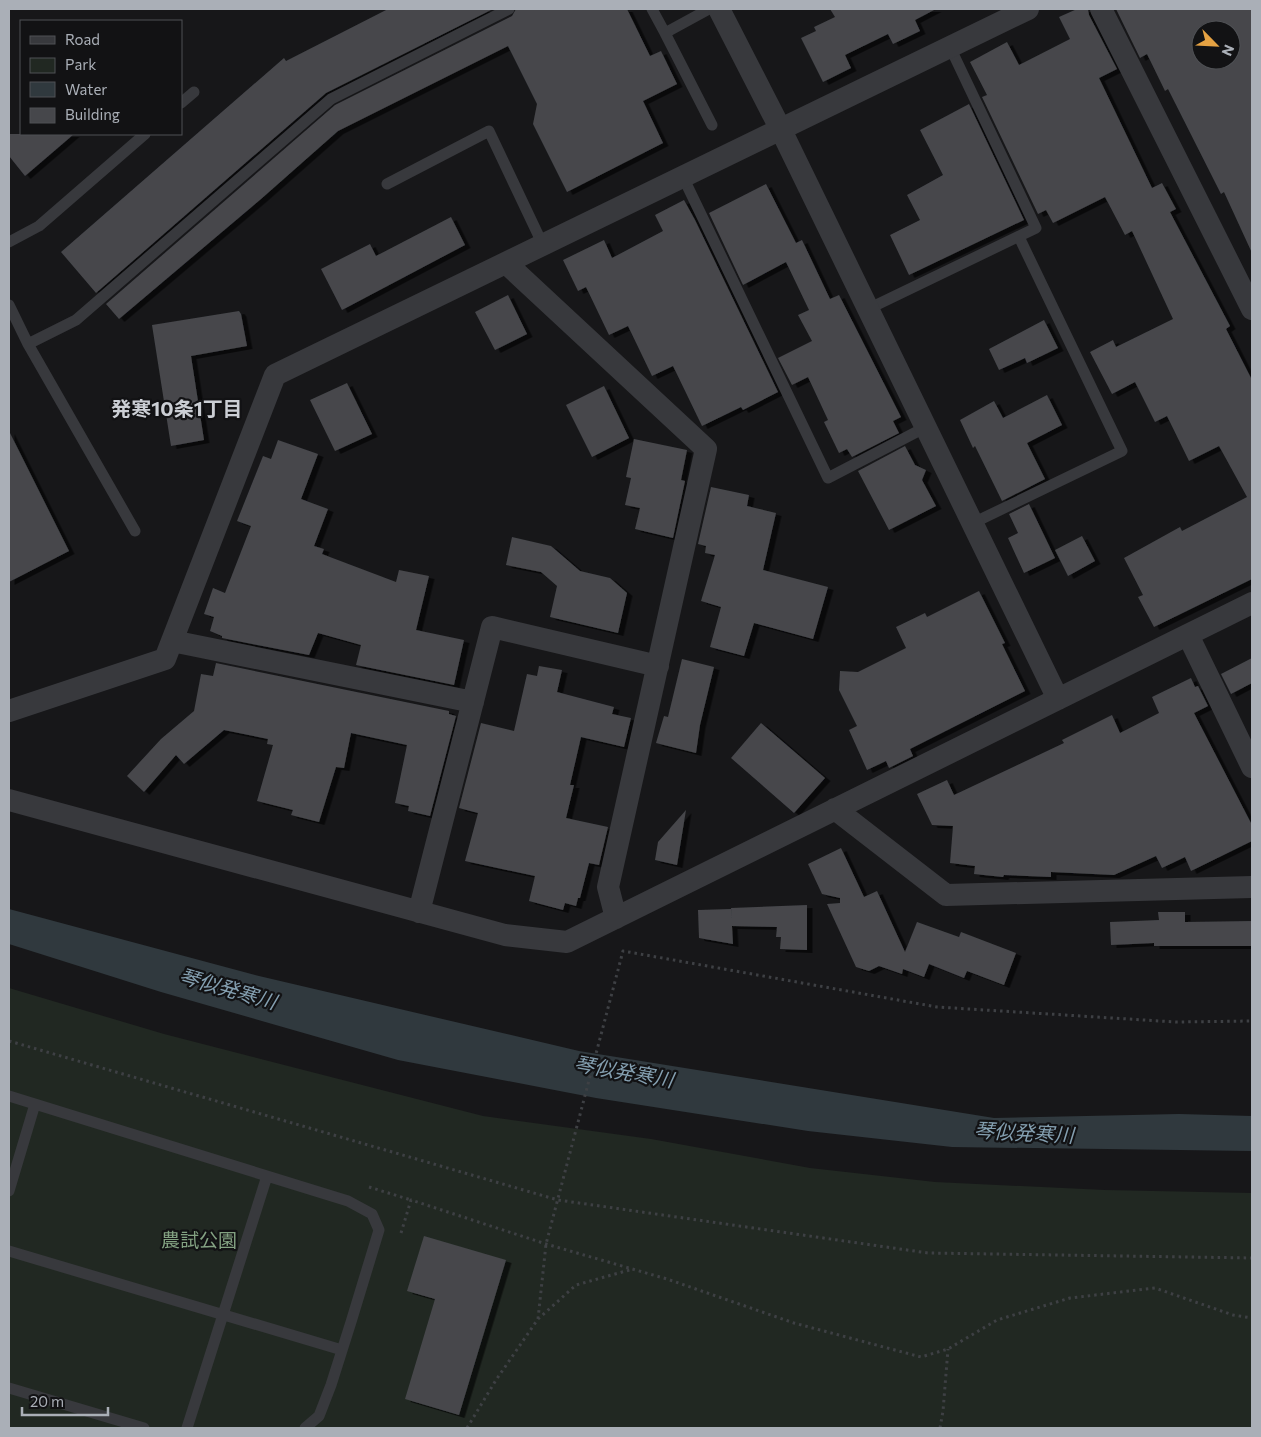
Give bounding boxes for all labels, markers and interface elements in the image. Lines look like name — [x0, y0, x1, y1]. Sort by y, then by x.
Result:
legend — [20, 20, 182, 135]
north arrow — [1191, 20, 1241, 70]
text: Road — [65, 30, 100, 48]
text: N — [1218, 42, 1238, 59]
text: Park — [65, 55, 96, 73]
text: Water — [65, 80, 107, 98]
text: Building — [65, 105, 120, 123]
district label: 発寒10条1丁目 — [111, 396, 243, 420]
water label: 琴似発寒川 — [177, 963, 281, 1014]
water label: 琴似発寒川 — [573, 1050, 677, 1092]
water label: 琴似発寒川 — [973, 1117, 1077, 1147]
park label: 農試公園 — [161, 1228, 237, 1251]
scale bar — [22, 1384, 109, 1416]
text: 20 m — [30, 1392, 64, 1410]

